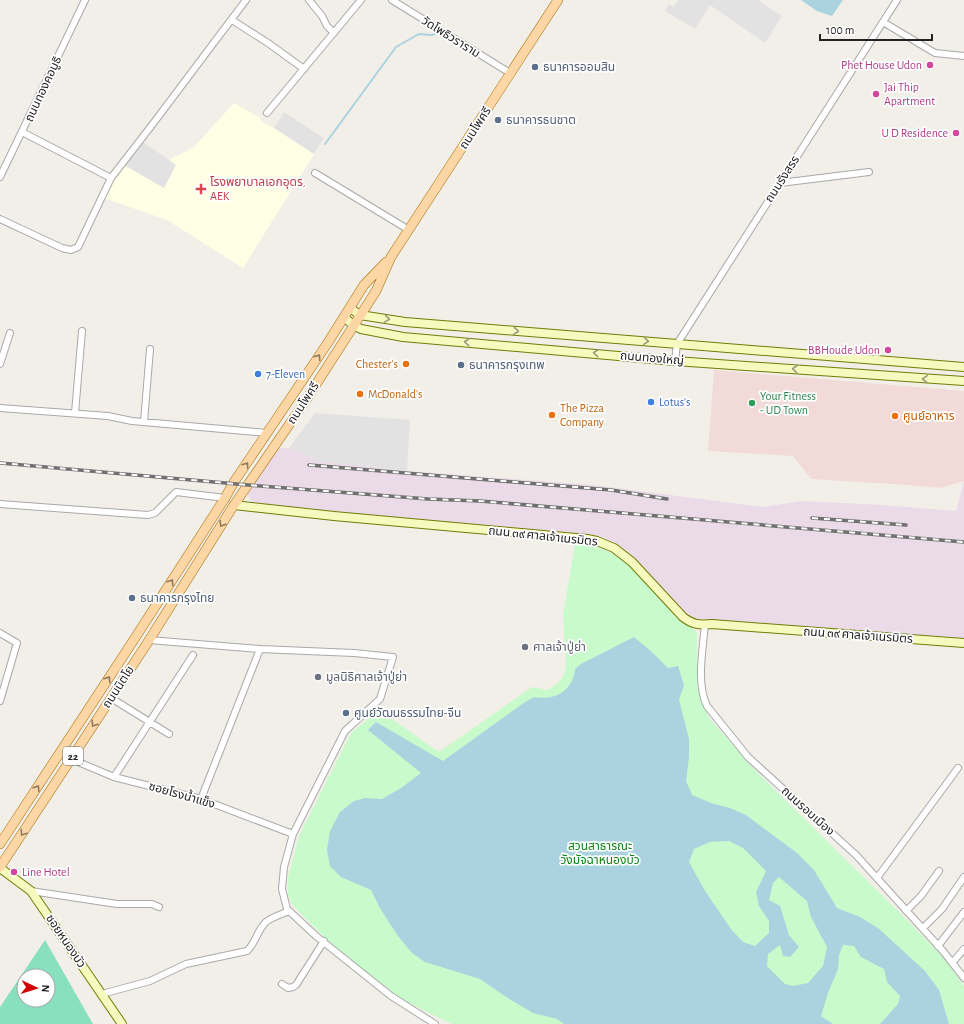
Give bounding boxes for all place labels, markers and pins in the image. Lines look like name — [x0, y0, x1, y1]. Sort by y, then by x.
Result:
place label: Phet House Udon — [841, 59, 922, 71]
marker: Phet House Udon — [925, 60, 935, 70]
place label: ธนาคารออมสิน — [543, 61, 615, 73]
marker: ธนาคารออมสิน — [530, 62, 540, 72]
place label: Jai Thip Apartment — [884, 81, 935, 107]
marker: Jai Thip Apartment — [871, 89, 881, 99]
place label: ธนาคารธนชาต — [506, 114, 576, 126]
marker: ธนาคารธนชาต — [493, 115, 503, 125]
place label: U D Residence — [882, 127, 948, 139]
marker: U D Residence — [951, 128, 961, 138]
place label: โรงพยาบาลเอกอุดร, AEK — [210, 176, 306, 202]
marker: โรงพยาบาลเอกอุดร, AEK — [195, 183, 207, 195]
place label: BBHoude Udon — [808, 344, 880, 356]
marker: BBHoude Udon — [883, 345, 893, 355]
place label: Chester's — [356, 358, 398, 370]
marker: Chester's — [401, 359, 411, 369]
place label: ธนาคารกรุงเทพ — [469, 359, 545, 372]
marker: ธนาคารกรุงเทพ — [456, 360, 466, 370]
place label: 7-Eleven — [266, 368, 305, 380]
marker: 7-Eleven — [253, 369, 263, 379]
place label: McDonald's — [368, 388, 422, 400]
marker: McDonald's — [355, 389, 365, 399]
place label: Your Fitness - UD Town — [760, 390, 816, 416]
place label: Lotus's — [659, 396, 691, 408]
marker: Lotus's — [646, 397, 656, 407]
marker: Your Fitness - UD Town — [747, 398, 757, 408]
place label: The Pizza Company — [560, 402, 605, 429]
marker: The Pizza Company — [547, 410, 557, 420]
place label: ศูนย์อาหาร — [903, 410, 955, 423]
marker: ศูนย์อาหาร — [890, 411, 900, 421]
place label: ธนาคารกรุงไทย — [140, 592, 214, 605]
marker: ธนาคารกรุงไทย — [127, 593, 137, 603]
place label: ศาลเจ้าปู่ย่า — [533, 640, 586, 654]
marker: ศาลเจ้าปู่ย่า — [520, 642, 530, 652]
place label: มูลนิธิศาลเจ้าปู่ย่า — [326, 670, 407, 684]
marker: มูลนิธิศาลเจ้าปู่ย่า — [313, 672, 323, 682]
place label: ศูนย์วัฒนธรรมไทย-จีน — [354, 707, 461, 720]
marker: ศูนย์วัฒนธรรมไทย-จีน — [341, 708, 351, 718]
place label: Line Hotel — [22, 866, 70, 878]
marker: Line Hotel — [9, 867, 19, 877]

